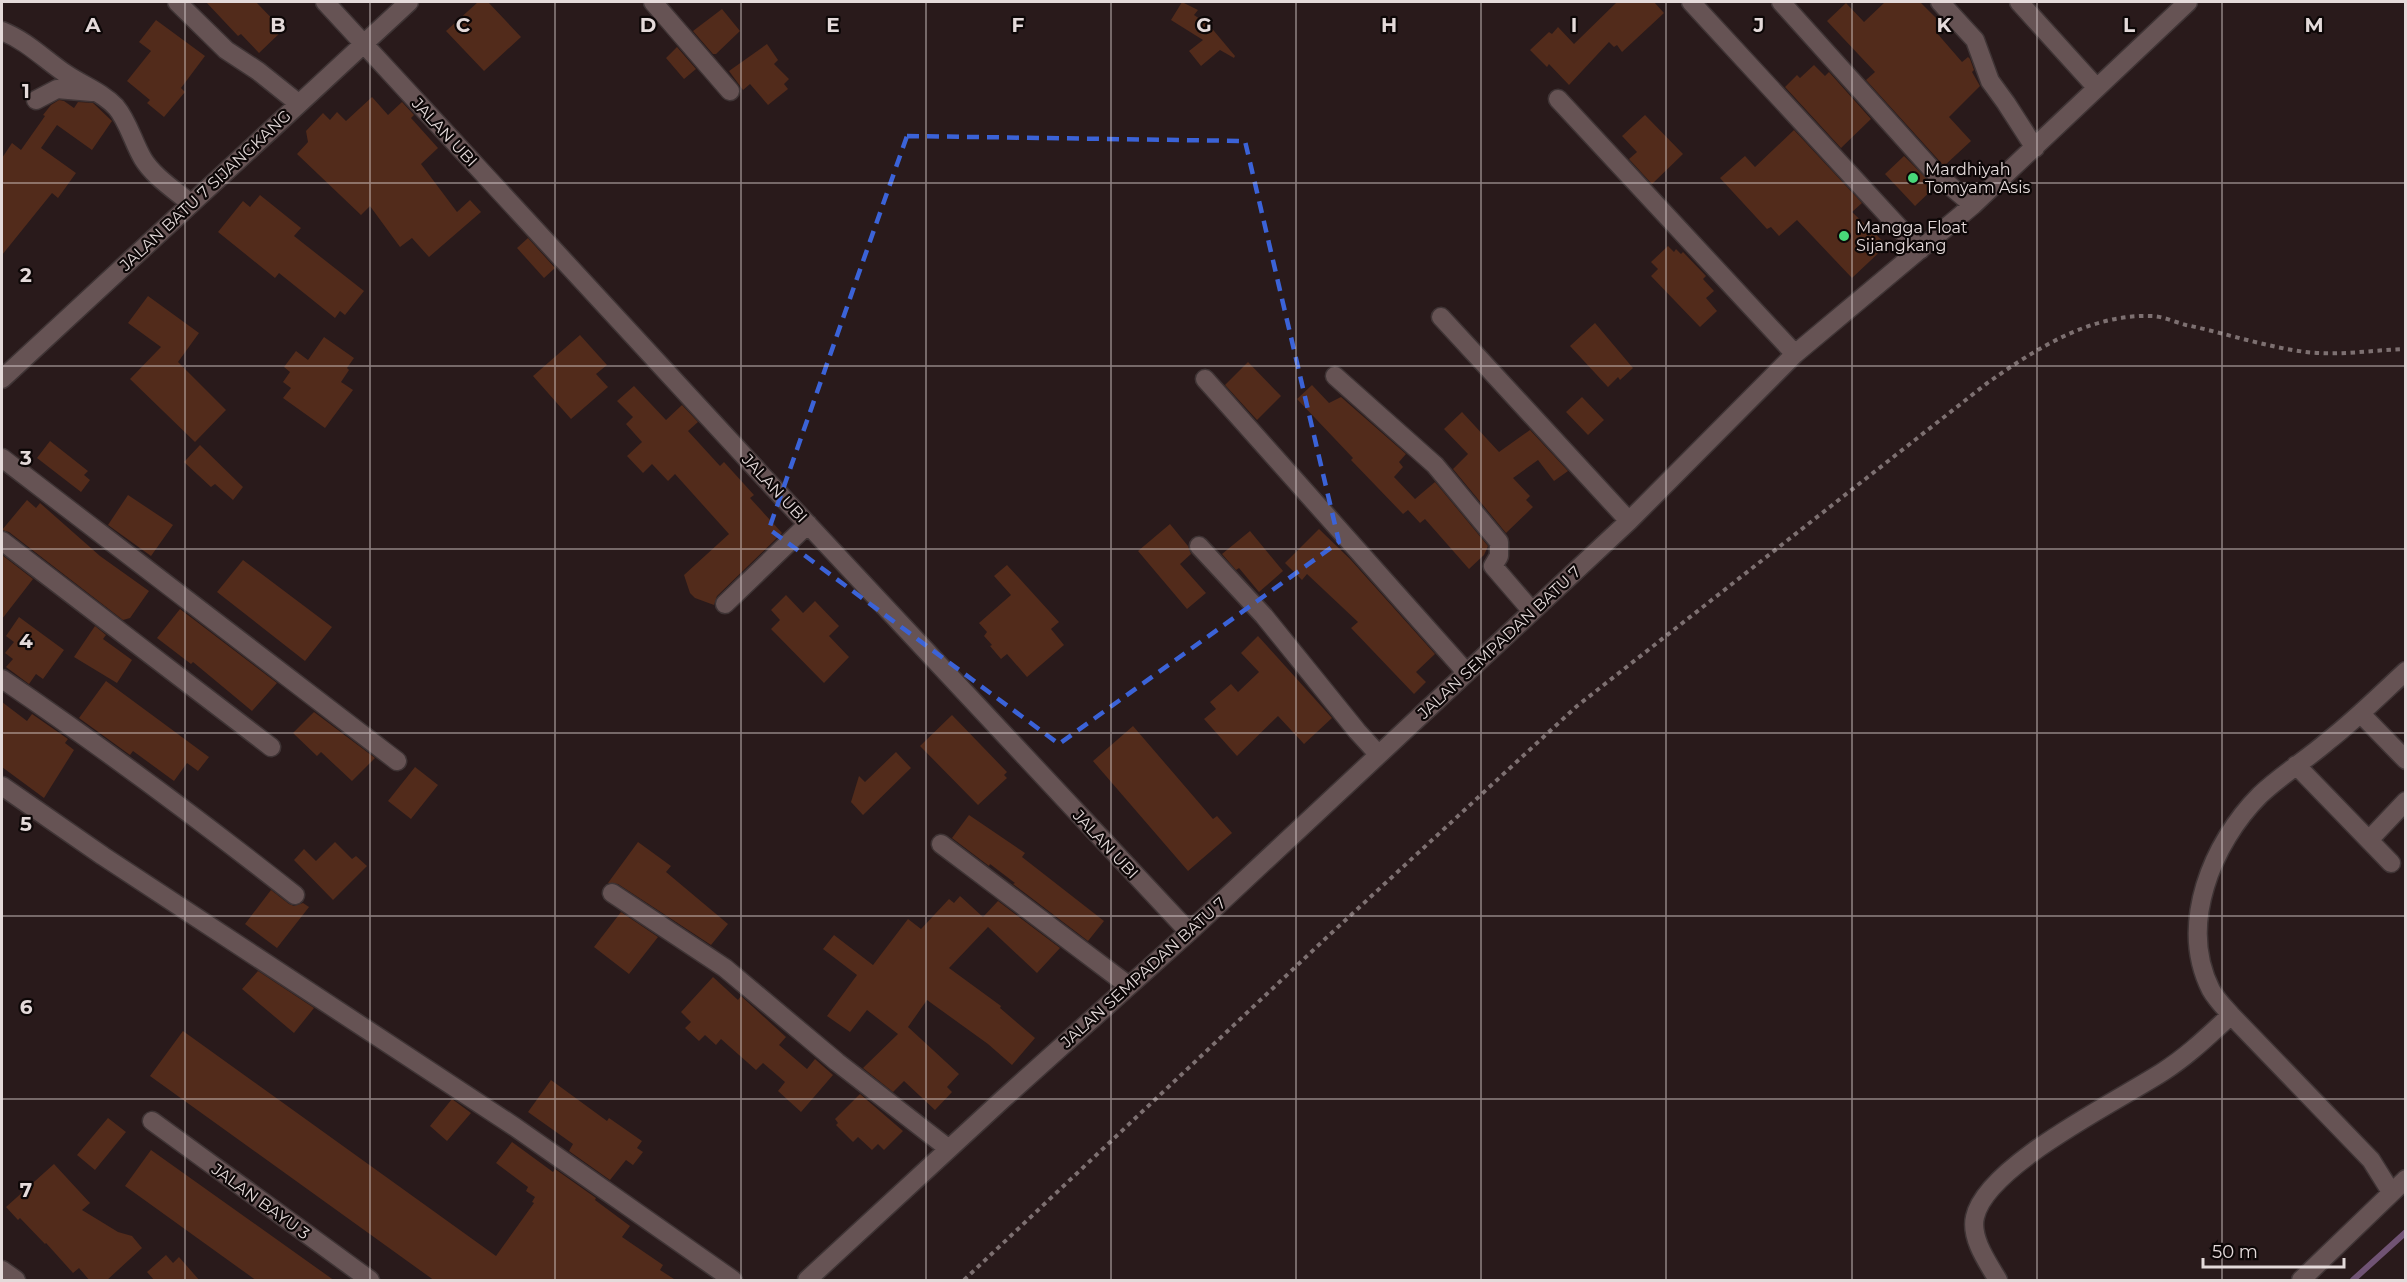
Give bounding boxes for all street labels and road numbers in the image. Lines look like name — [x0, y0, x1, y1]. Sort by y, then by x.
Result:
street label: JALAN UBI — [407, 93, 481, 171]
street label: JALAN BATU 7 SIJANGKANG — [115, 106, 295, 275]
street label: JALAN UBI — [737, 449, 811, 527]
street label: JALAN SEMPADAN BATU 7 — [1413, 562, 1585, 723]
street label: JALAN UBI — [1068, 805, 1142, 883]
street label: JALAN SEMPADAN BATU 7 — [1056, 893, 1230, 1052]
street label: JALAN BAYU 3 — [207, 1159, 313, 1243]

